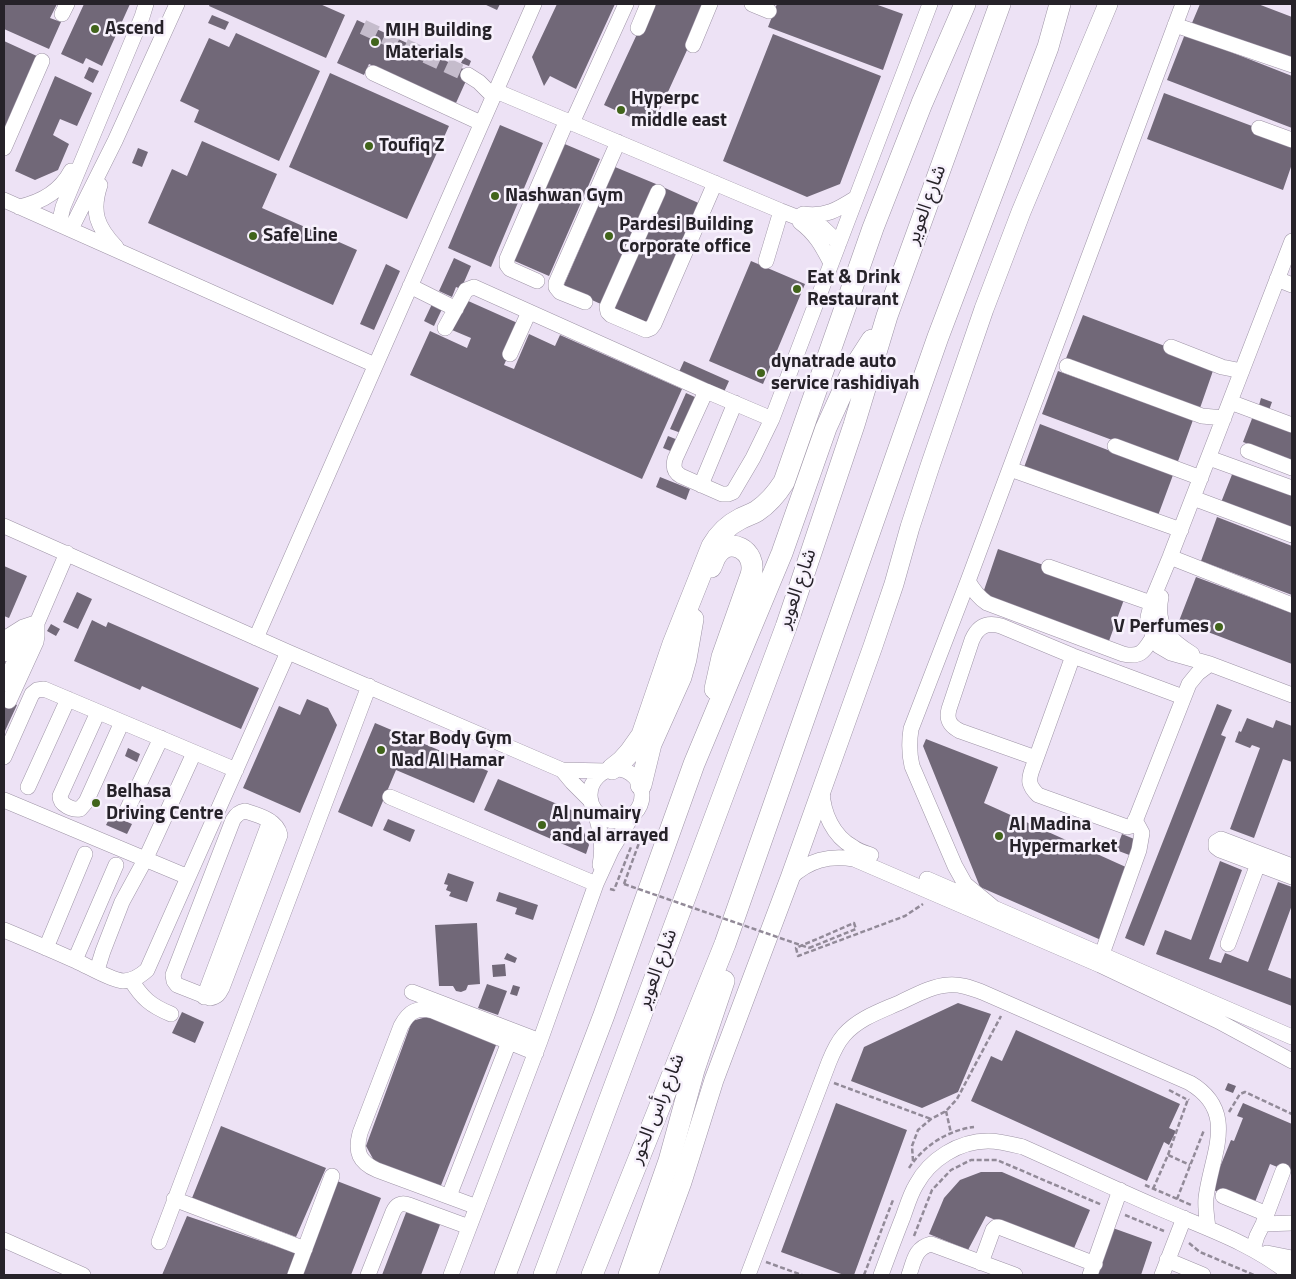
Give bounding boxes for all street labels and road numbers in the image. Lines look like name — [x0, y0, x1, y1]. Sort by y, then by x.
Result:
street label: شارع العوير — [902, 162, 952, 248]
street label: شارع العوير — [774, 546, 822, 632]
street label: شارع العوير — [633, 926, 683, 1012]
street label: شارع رأس الخور — [626, 1051, 690, 1167]

